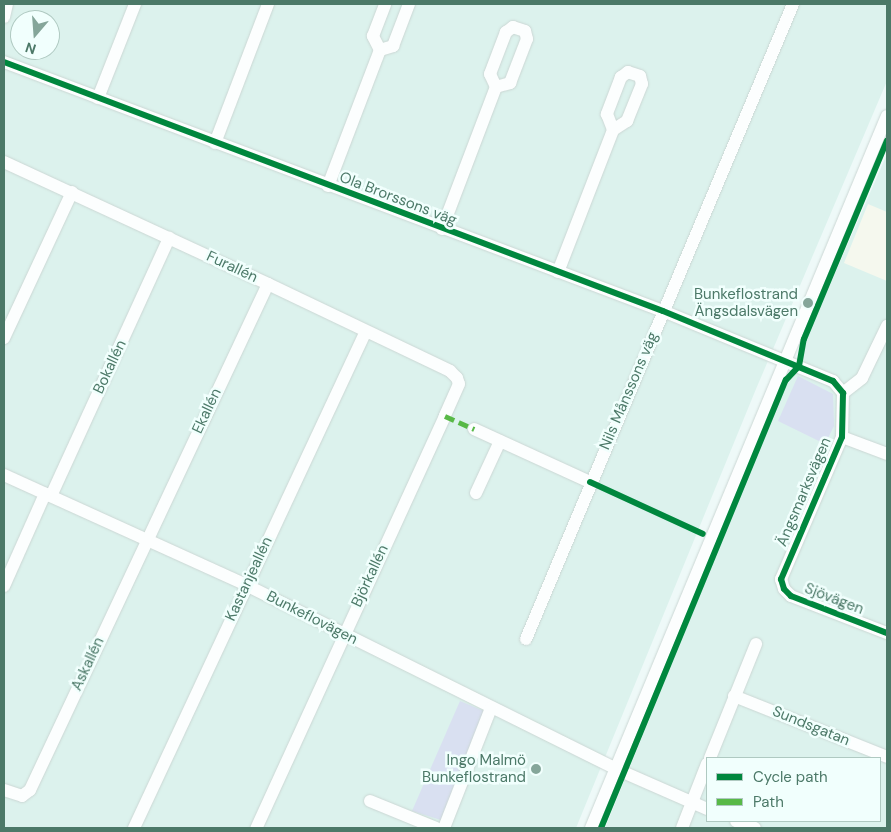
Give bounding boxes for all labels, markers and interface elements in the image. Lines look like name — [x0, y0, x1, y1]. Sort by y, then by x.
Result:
north arrow — [10, 10, 60, 60]
text: N — [23, 38, 38, 58]
street label: Ola Brorssons väg — [337, 168, 459, 230]
street label: Furallén — [204, 247, 260, 287]
place label: Bunkeflostrand Ängsdalsvägen — [694, 285, 798, 320]
marker: Bunkeflostrand Ängsdalsvägen — [802, 297, 814, 309]
street label: Nils Månssons väg — [596, 329, 662, 453]
street label: Bokallén — [90, 337, 130, 397]
street label: Ekallén — [189, 385, 225, 437]
street label: Ängsmarksvägen — [773, 435, 835, 549]
street label: Kastanjeallén — [222, 534, 276, 624]
street label: Björkallén — [348, 542, 392, 610]
street label: Sjövägen — [802, 580, 866, 618]
street label: Bunkeflovägen — [264, 587, 360, 649]
street label: Askallén — [68, 634, 108, 694]
street label: Sundsgatan — [770, 702, 852, 750]
place label: Ingo Malmö Bunkeflostrand — [422, 751, 526, 786]
legend — [706, 757, 881, 822]
marker: Ingo Malmö Bunkeflostrand — [530, 763, 542, 775]
text: Cycle path — [753, 767, 828, 787]
text: Path — [753, 792, 784, 812]

